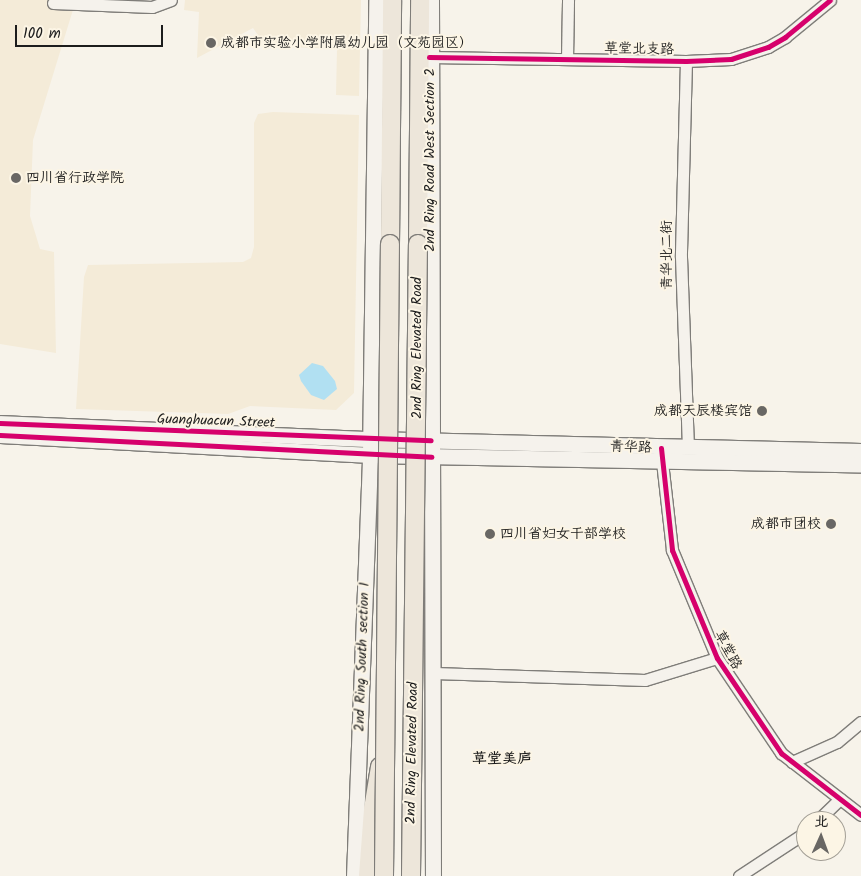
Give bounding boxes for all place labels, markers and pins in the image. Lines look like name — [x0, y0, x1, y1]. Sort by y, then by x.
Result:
place label: 成都市实验小学附属幼儿园（文苑园区） — [221, 35, 473, 51]
marker: 成都市实验小学附属幼儿园（文苑园区） — [205, 37, 217, 49]
place label: 四川省行政学院 — [26, 170, 124, 186]
marker: 四川省行政学院 — [10, 172, 22, 184]
place label: 成都天辰楼宾馆 — [654, 403, 752, 419]
marker: 成都天辰楼宾馆 — [756, 405, 768, 417]
place label: 成都市团校 — [751, 516, 821, 532]
marker: 成都市团校 — [825, 518, 837, 530]
place label: 四川省妇女干部学校 — [500, 526, 626, 542]
marker: 四川省妇女干部学校 — [484, 528, 496, 540]

